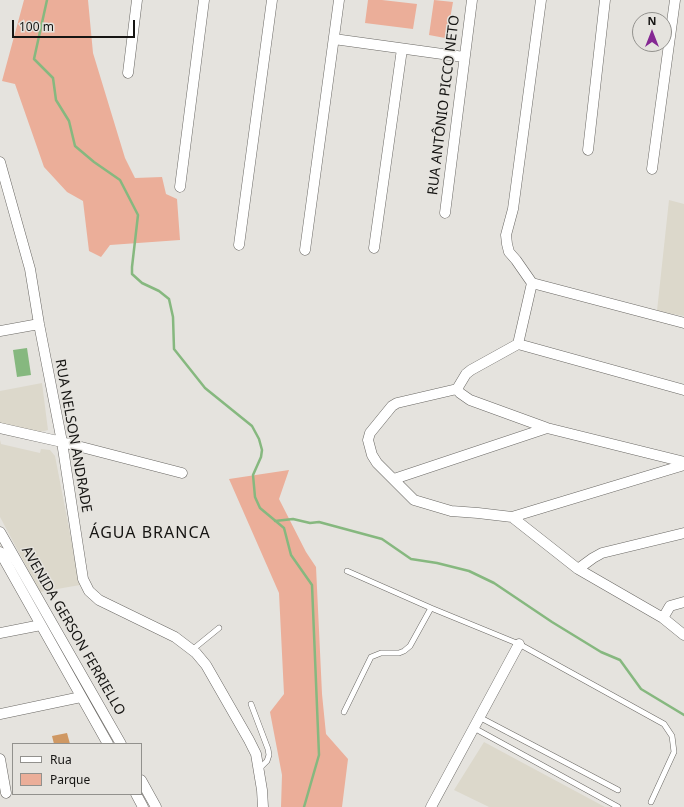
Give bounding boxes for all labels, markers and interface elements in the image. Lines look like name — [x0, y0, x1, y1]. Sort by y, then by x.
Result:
scale bar — [14, 12, 137, 38]
north arrow — [632, 12, 672, 52]
text: N — [648, 13, 656, 28]
street label: RUA ANTÔNIO PICCO NETO — [425, 14, 463, 196]
text: 100 m — [19, 18, 54, 35]
street label: RUA NELSON ANDRADE — [51, 358, 95, 514]
district label: ÁGUA BRANCA — [89, 523, 211, 543]
street label: AVENIDA GERSON FERRIELLO — [18, 543, 128, 719]
legend — [12, 743, 142, 795]
text: Rua — [50, 751, 72, 768]
text: Parque — [50, 771, 90, 788]

